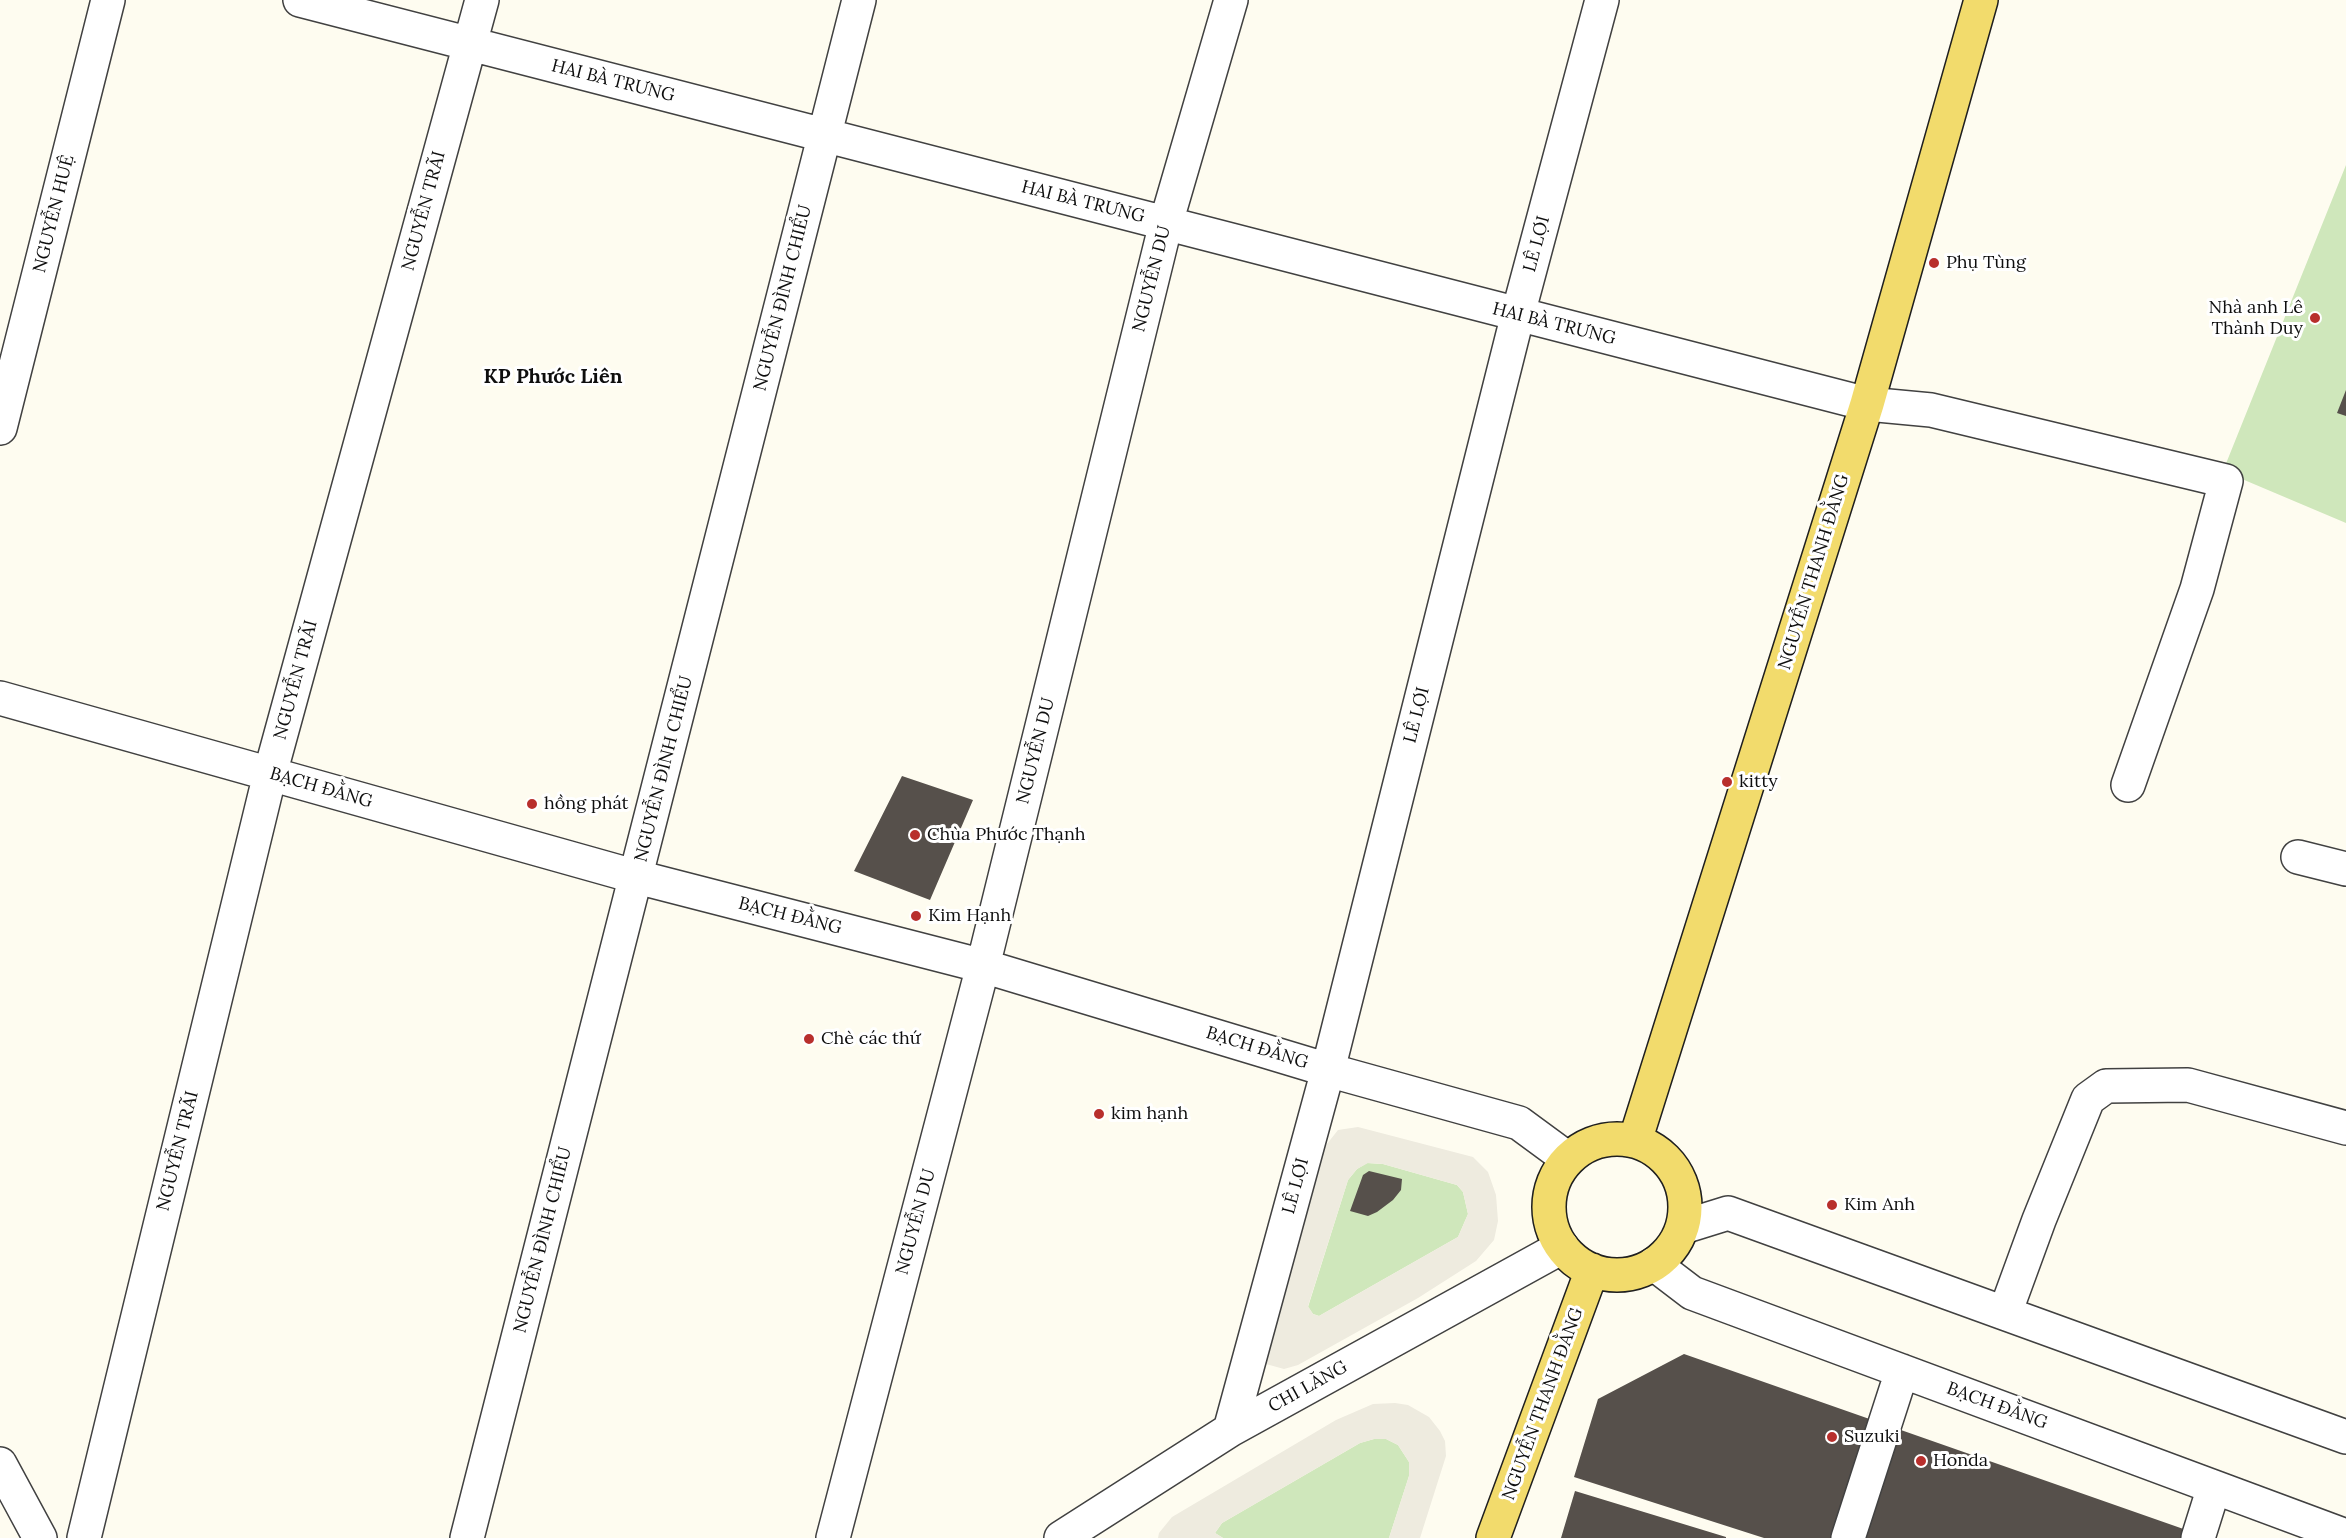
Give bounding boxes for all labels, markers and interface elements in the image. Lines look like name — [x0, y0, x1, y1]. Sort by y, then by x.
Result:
street label: HAI BÀ TRƯNG — [549, 55, 677, 107]
street label: NGUYỄN TRÃI — [398, 149, 450, 273]
street label: NGUYỄN HUỆ — [29, 153, 79, 275]
street label: HAI BÀ TRƯNG — [1019, 176, 1147, 228]
street label: NGUYỄN ĐÌNH CHIỂU — [749, 203, 817, 393]
street label: LÊ LỢI — [1519, 214, 1555, 274]
street label: NGUYỄN DU — [1128, 224, 1176, 334]
place label: Phụ Tùng — [1946, 252, 2026, 274]
marker: Phụ Tùng — [1927, 256, 1941, 270]
place label: Nhà anh Lê Thành Duy — [2209, 297, 2303, 340]
street label: HAI BÀ TRƯNG — [1490, 298, 1618, 350]
marker: Nhà anh Lê Thành Duy — [2308, 311, 2322, 325]
district label: KP Phước Liên — [484, 365, 622, 389]
street label: NGUYỄN THANH ĐẰNG — [1774, 472, 1854, 672]
street label: NGUYỄN TRÃI — [270, 618, 322, 742]
street label: NGUYỄN ĐÌNH CHIỂU — [630, 674, 698, 864]
street label: LÊ LỢI — [1400, 685, 1434, 745]
street label: NGUYỄN DU — [1012, 696, 1060, 806]
street label: BẠCH ĐẰNG — [267, 763, 375, 813]
place label: kitty — [1739, 771, 1778, 793]
marker: kitty — [1720, 775, 1734, 789]
place label: hồng phát — [544, 793, 629, 815]
marker: hồng phát — [525, 797, 539, 811]
place label: Chùa Phước Thạnh — [927, 824, 1086, 846]
marker: Chùa Phước Thạnh — [908, 828, 922, 842]
street label: BẠCH ĐẰNG — [736, 893, 844, 939]
place label: Kim Hạnh — [928, 905, 1011, 927]
marker: Kim Hạnh — [909, 909, 923, 923]
street label: BẠCH ĐẰNG — [1203, 1022, 1311, 1074]
place label: Chè các thứ — [821, 1028, 920, 1050]
marker: Chè các thứ — [802, 1032, 816, 1046]
street label: NGUYỄN TRÃI — [153, 1089, 203, 1213]
place label: kim hạnh — [1111, 1103, 1188, 1125]
marker: kim hạnh — [1092, 1107, 1106, 1121]
street label: NGUYỄN ĐÌNH CHIỂU — [509, 1145, 577, 1335]
street label: LÊ LỢI — [1278, 1156, 1314, 1216]
street label: NGUYỄN DU — [891, 1167, 941, 1277]
place label: Kim Anh — [1844, 1194, 1915, 1216]
marker: Kim Anh — [1825, 1198, 1839, 1212]
street label: NGUYỄN THANH ĐẰNG — [1498, 1305, 1588, 1503]
street label: CHI LĂNG — [1265, 1357, 1351, 1417]
street label: BẠCH ĐẰNG — [1944, 1378, 2050, 1434]
place label: Suzuki — [1844, 1426, 1900, 1448]
marker: Suzuki — [1825, 1430, 1839, 1444]
place label: Honda — [1933, 1450, 1988, 1472]
marker: Honda — [1914, 1454, 1928, 1468]

